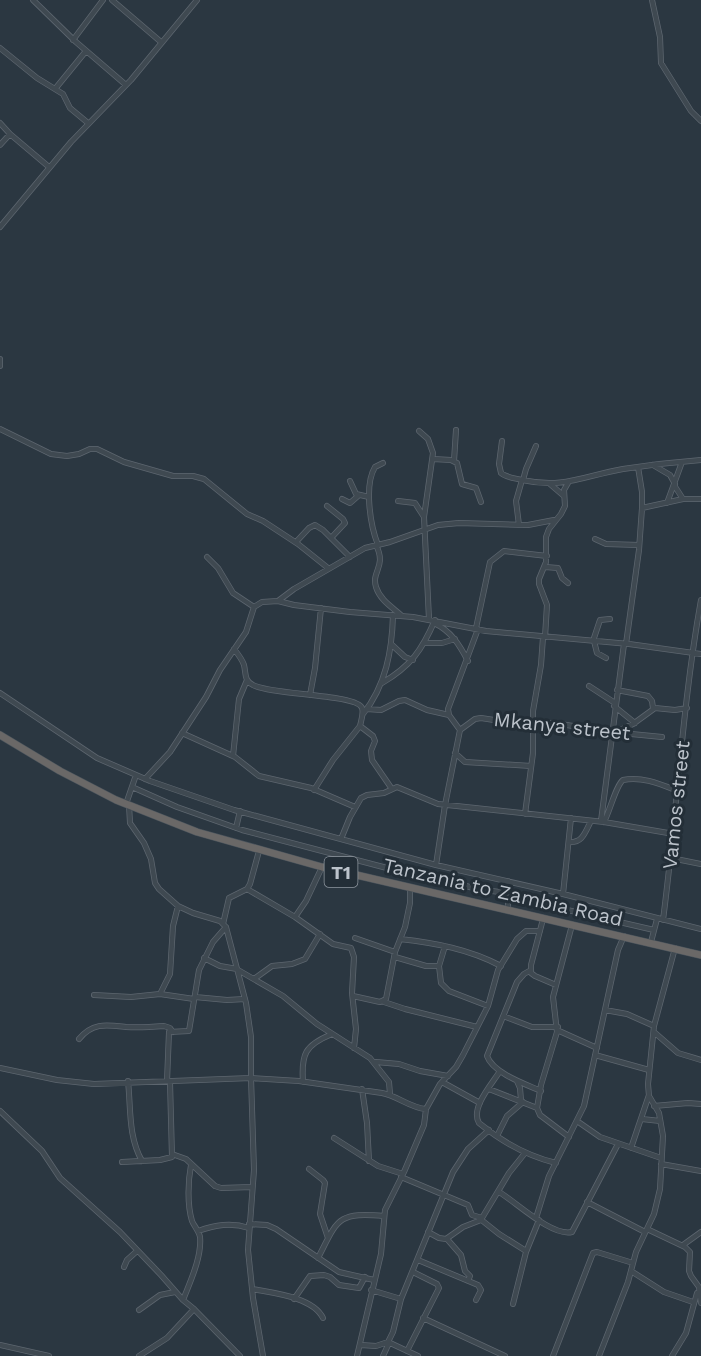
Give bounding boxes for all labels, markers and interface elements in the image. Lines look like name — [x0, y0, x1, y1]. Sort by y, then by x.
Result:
street label: Mkanya street — [493, 707, 632, 745]
street label: Vamos street — [657, 739, 695, 871]
street label: Tanzania to Zambia Road — [381, 853, 625, 931]
road number: T1 — [324, 857, 358, 887]

